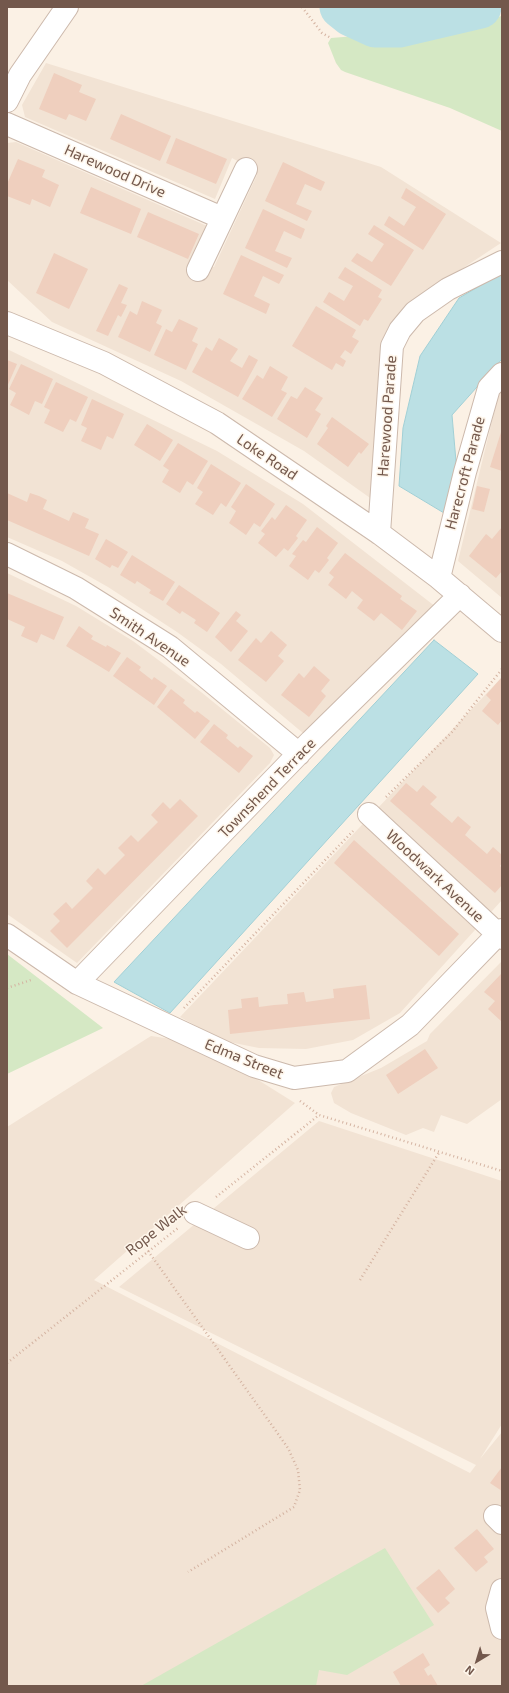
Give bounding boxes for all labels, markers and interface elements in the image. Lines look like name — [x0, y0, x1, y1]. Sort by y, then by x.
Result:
street label: Harewood Drive — [62, 141, 168, 201]
street label: Harewood Parade — [374, 355, 400, 477]
street label: Harecroft Parade — [441, 414, 489, 532]
street label: Loke Road — [233, 430, 301, 484]
street label: Smith Avenue — [106, 603, 194, 671]
street label: Townshend Terrace — [215, 734, 319, 842]
street label: Woodwark Avenue — [382, 826, 488, 926]
street label: Edma Street — [202, 1035, 286, 1083]
street label: Rope Walk — [122, 1201, 190, 1259]
north arrow — [457, 1641, 497, 1681]
text: N — [462, 1663, 476, 1678]

